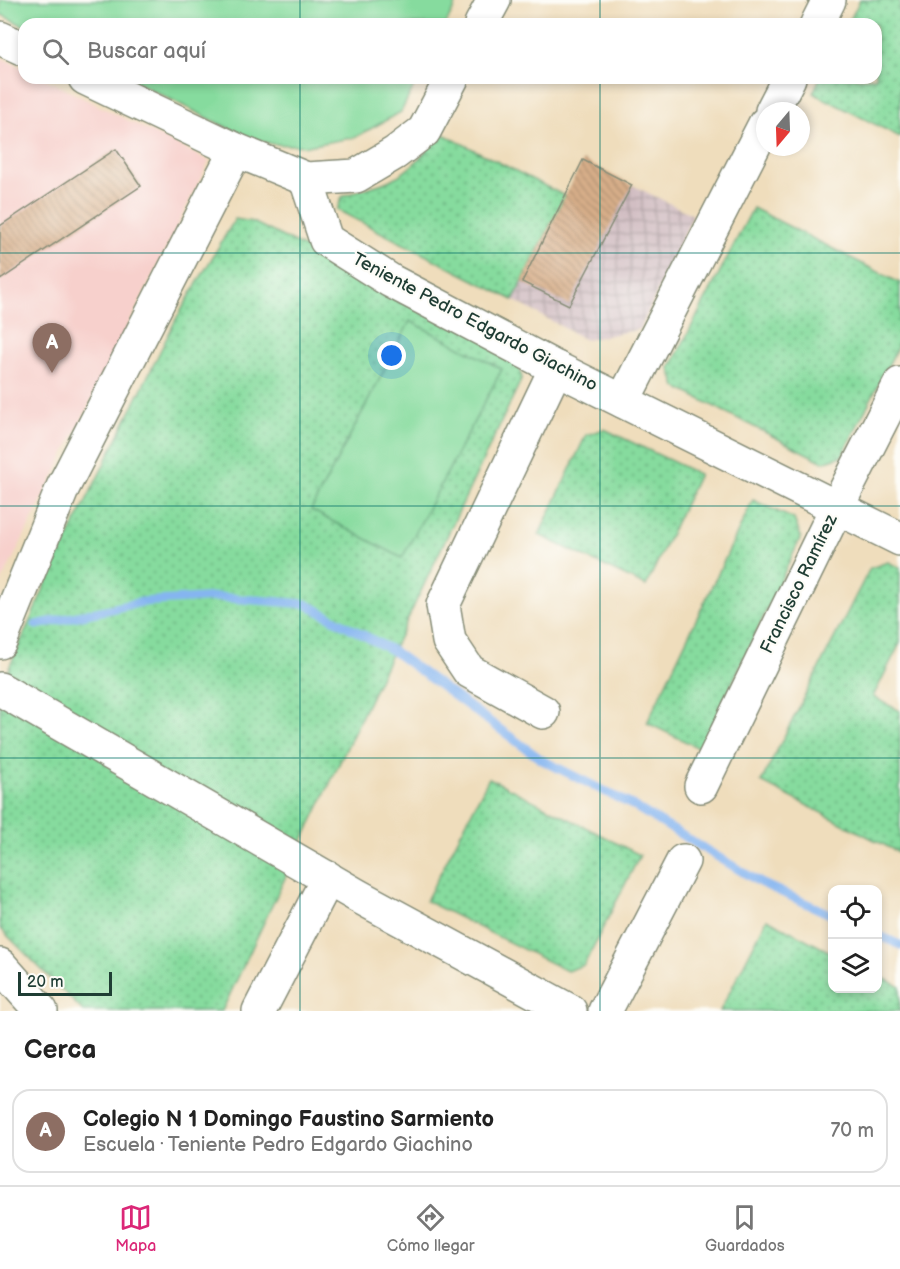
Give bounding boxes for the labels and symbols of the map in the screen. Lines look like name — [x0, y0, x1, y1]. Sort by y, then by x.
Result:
north arrow — [756, 102, 810, 156]
street label: Teniente Pedro Edgardo Giachino — [349, 248, 601, 396]
pin: A — [32, 324, 72, 373]
your location — [377, 341, 406, 370]
street label: Francisco Ramírez — [756, 511, 842, 657]
scale bar — [18, 969, 112, 996]

